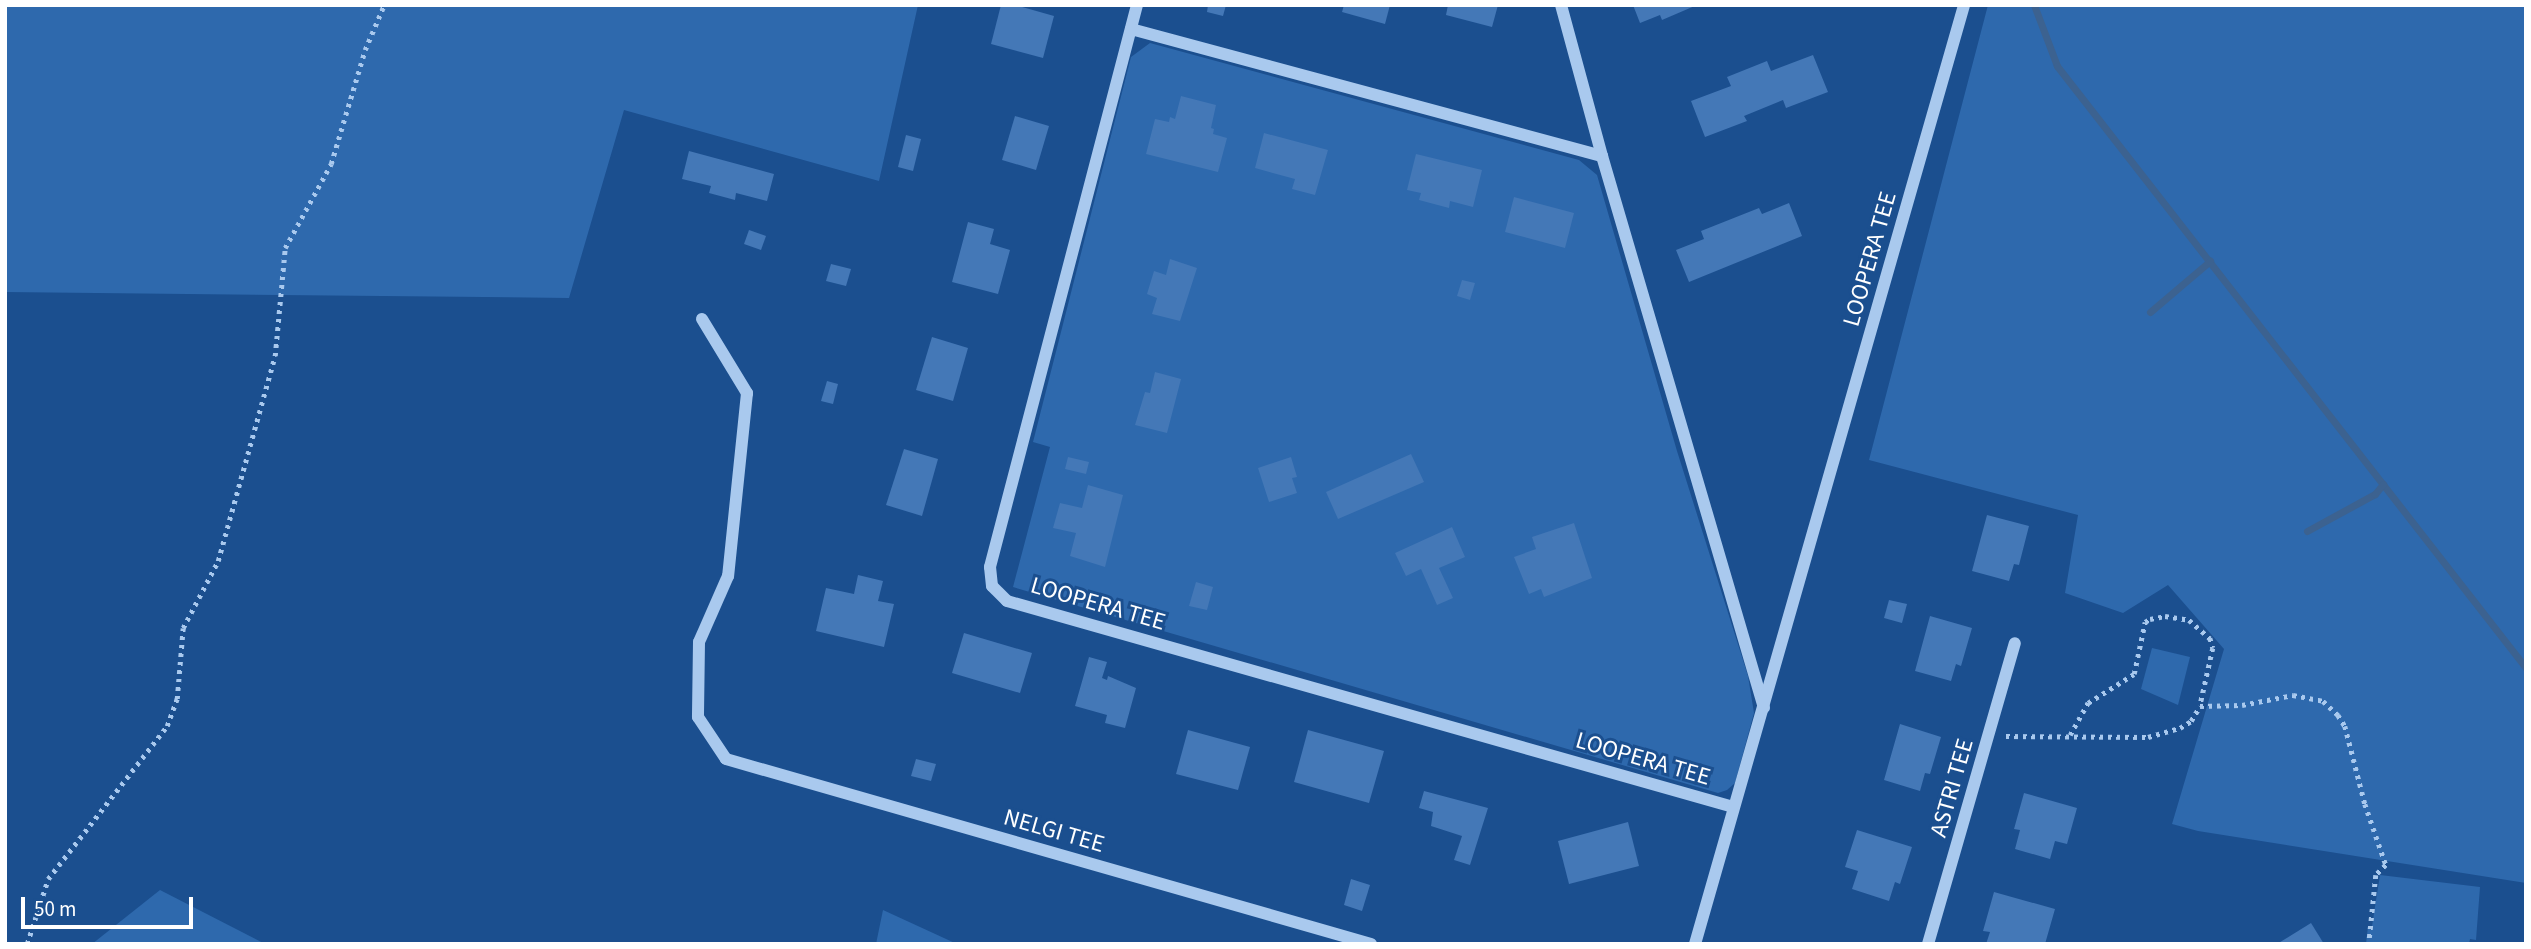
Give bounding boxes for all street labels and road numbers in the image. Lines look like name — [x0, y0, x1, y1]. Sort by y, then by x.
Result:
street label: LOOPERA TEE — [1837, 188, 1903, 330]
street label: LOOPERA TEE — [1027, 571, 1169, 637]
street label: LOOPERA TEE — [1572, 726, 1714, 792]
street label: ASTRI TEE — [1924, 735, 1980, 841]
street label: NELGI TEE — [1000, 803, 1108, 859]

